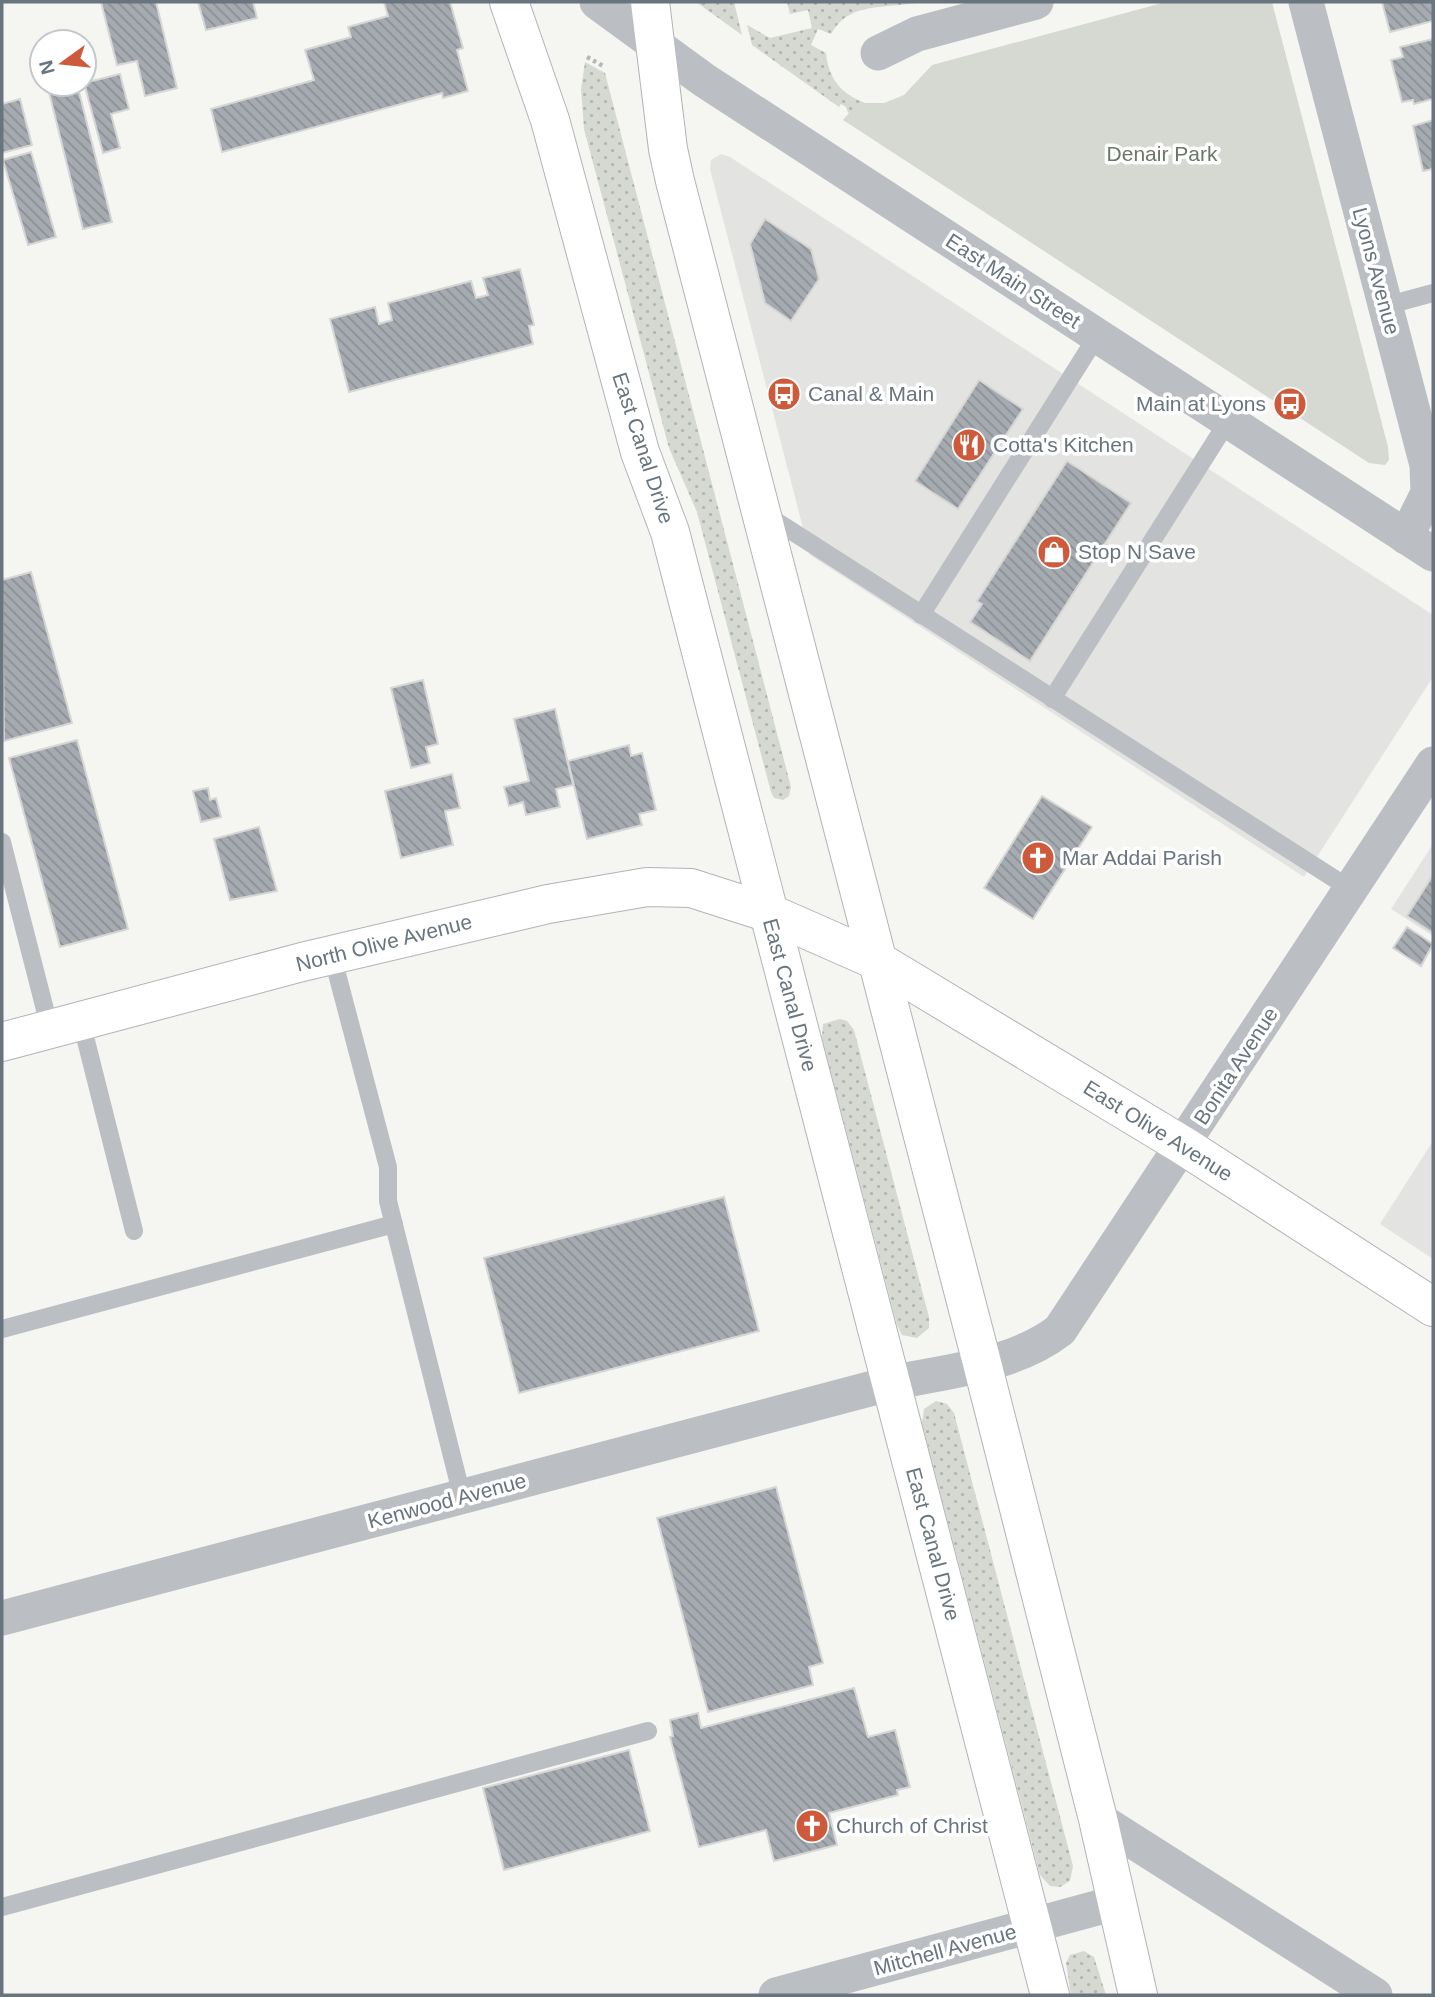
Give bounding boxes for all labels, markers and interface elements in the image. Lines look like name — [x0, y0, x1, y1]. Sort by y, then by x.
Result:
north arrow — [28, 28, 98, 98]
text: N — [35, 58, 59, 77]
park label: Denair Park — [1107, 142, 1218, 165]
street label: Lyons Avenue — [1348, 205, 1405, 337]
street label: East Main Street — [942, 229, 1085, 333]
street label: East Canal Drive — [608, 369, 679, 526]
bus stop icon: Canal & Main — [765, 375, 803, 413]
place label: Canal & Main — [808, 382, 934, 405]
bus stop icon: Main at Lyons — [1271, 385, 1309, 423]
place label: Main at Lyons — [1136, 392, 1266, 415]
restaurant icon: Cotta's Kitchen — [950, 426, 988, 464]
place label: Cotta's Kitchen — [993, 433, 1134, 456]
shop icon: Stop N Save — [1035, 533, 1073, 571]
place label: Stop N Save — [1078, 540, 1196, 563]
church icon: Mar Addai Parish — [1019, 839, 1057, 877]
place label: Mar Addai Parish — [1062, 846, 1222, 869]
street label: North Olive Avenue — [293, 910, 474, 976]
street label: East Canal Drive — [759, 916, 822, 1074]
street label: Bonita Avenue — [1189, 1003, 1282, 1129]
street label: East Olive Avenue — [1080, 1075, 1237, 1186]
street label: East Canal Drive — [902, 1465, 965, 1623]
street label: Kenwood Avenue — [365, 1468, 529, 1533]
church icon: Church of Christ — [793, 1807, 831, 1845]
place label: Church of Christ — [836, 1814, 988, 1837]
street label: Mitchell Avenue — [871, 1919, 1019, 1980]

